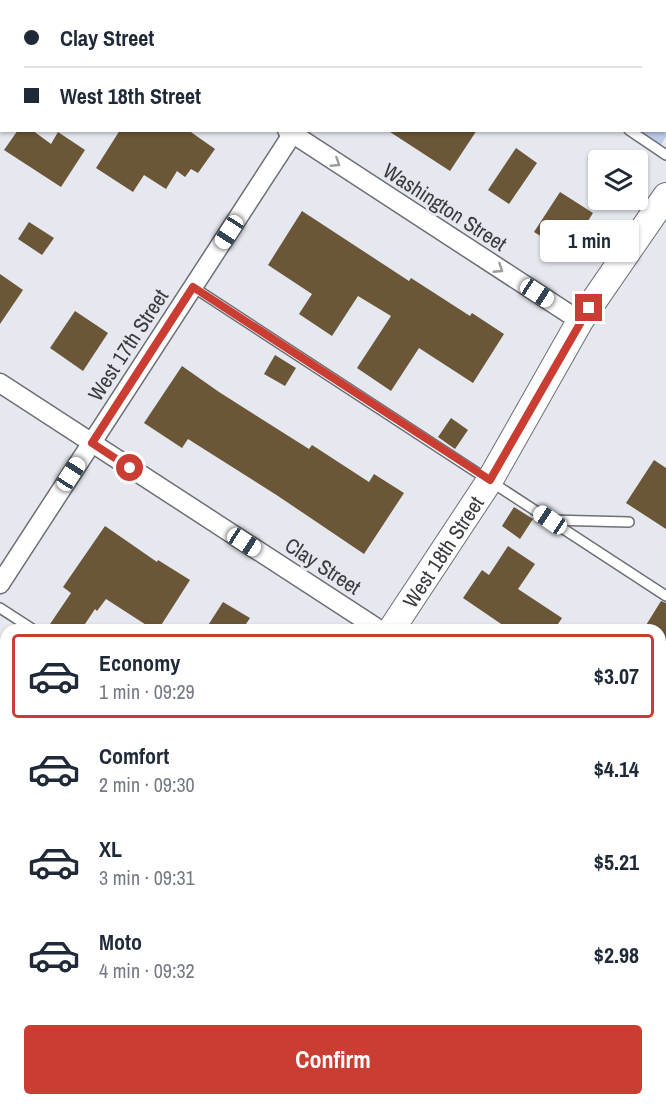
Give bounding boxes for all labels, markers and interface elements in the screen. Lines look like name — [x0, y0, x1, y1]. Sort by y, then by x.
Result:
text: Clay Street — [60, 23, 154, 53]
text: West 18th Street — [60, 81, 201, 111]
map controls — [588, 150, 648, 210]
button: layers — [588, 150, 648, 210]
one-way arrow — [330, 155, 340, 167]
street label: Washington Street — [378, 156, 513, 258]
car — [212, 212, 246, 252]
callout: 1 min — [540, 221, 638, 263]
text: 1 min — [568, 227, 611, 254]
one-way arrow — [492, 262, 503, 273]
car — [517, 276, 557, 310]
street label: West 17th Street — [81, 283, 175, 407]
route end — [575, 294, 602, 321]
car — [54, 454, 88, 494]
route start — [116, 454, 143, 481]
street label: West 18th Street — [395, 490, 490, 613]
car — [530, 502, 570, 538]
car — [224, 525, 264, 559]
street label: Clay Street — [279, 531, 367, 601]
text: Economy — [99, 648, 180, 678]
icon: car — [27, 649, 81, 703]
text: $3.07 — [594, 661, 639, 691]
text: 1 min · 09:29 — [99, 678, 195, 705]
text: Comfort — [99, 741, 169, 771]
icon: car — [27, 742, 81, 796]
text: $4.14 — [594, 754, 639, 784]
text: 2 min · 09:30 — [99, 771, 195, 798]
text: XL — [99, 834, 122, 864]
icon: car — [27, 835, 81, 889]
text: $5.21 — [594, 847, 639, 877]
text: 3 min · 09:31 — [99, 864, 195, 891]
text: Moto — [99, 927, 142, 957]
icon: car — [27, 928, 81, 982]
text: $2.98 — [594, 940, 639, 970]
text: 4 min · 09:32 — [99, 957, 195, 984]
button: Confirm — [24, 1025, 642, 1094]

